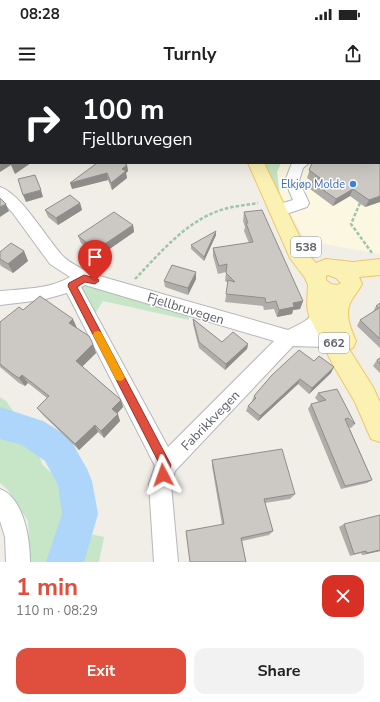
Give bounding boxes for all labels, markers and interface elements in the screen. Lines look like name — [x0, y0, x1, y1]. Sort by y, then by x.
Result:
text: 08:28 — [20, 4, 60, 24]
text: Turnly — [164, 42, 216, 66]
icon: menu — [16, 43, 38, 65]
icon: share — [342, 43, 364, 65]
text: 100 m — [82, 91, 165, 129]
icon: right — [16, 96, 68, 148]
text: Fjellbruvegen — [82, 127, 192, 151]
place label: Elkjøp Molde — [281, 177, 345, 192]
marker: Elkjøp Molde — [348, 179, 358, 189]
road number: 538 — [291, 237, 321, 257]
pin — [78, 240, 112, 281]
icon: arrive — [84, 246, 106, 268]
street label: Fjellbruvegen — [145, 289, 226, 329]
road number: 662 — [319, 333, 349, 353]
street label: Fabrikkvegen — [177, 387, 244, 455]
position arrow — [142, 454, 184, 496]
text: 1 min — [16, 571, 78, 603]
button: close — [322, 575, 364, 617]
text: 110 m · 08:29 — [16, 602, 98, 620]
button: Exit — [16, 648, 186, 694]
button: Share — [194, 648, 364, 694]

